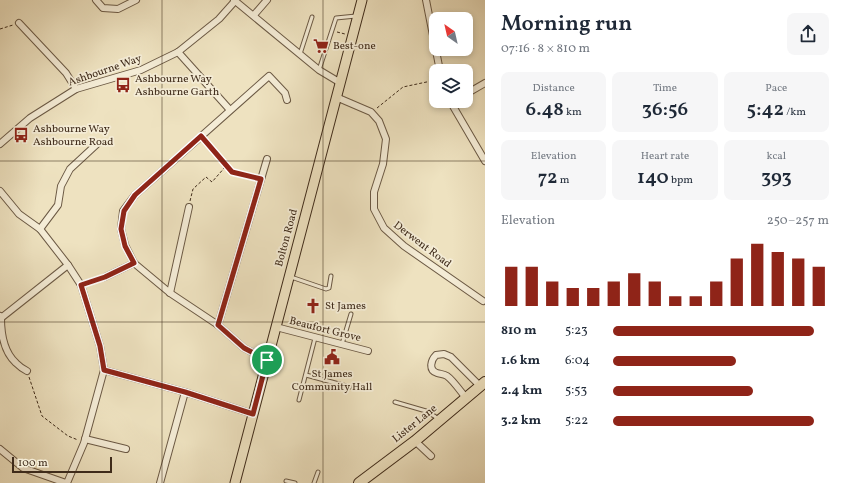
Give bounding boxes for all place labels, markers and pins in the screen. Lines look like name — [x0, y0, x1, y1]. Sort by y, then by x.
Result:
supermarket icon: Best-one — [312, 37, 330, 55]
place label: Best-one — [333, 39, 376, 54]
place label: Ashbourne Way Ashbourne Garth — [135, 72, 220, 100]
bus stop icon: Ashbourne Way Ashbourne Garth — [114, 76, 132, 94]
place label: Ashbourne Way Ashbourne Road — [33, 122, 114, 150]
bus stop icon: Ashbourne Way Ashbourne Road — [12, 126, 30, 144]
church icon: St James — [304, 297, 322, 315]
place label: St James — [325, 299, 366, 314]
pin — [250, 343, 284, 377]
public building icon: St James Community Hall — [323, 348, 341, 366]
place label: St James Community Hall — [292, 367, 372, 395]

